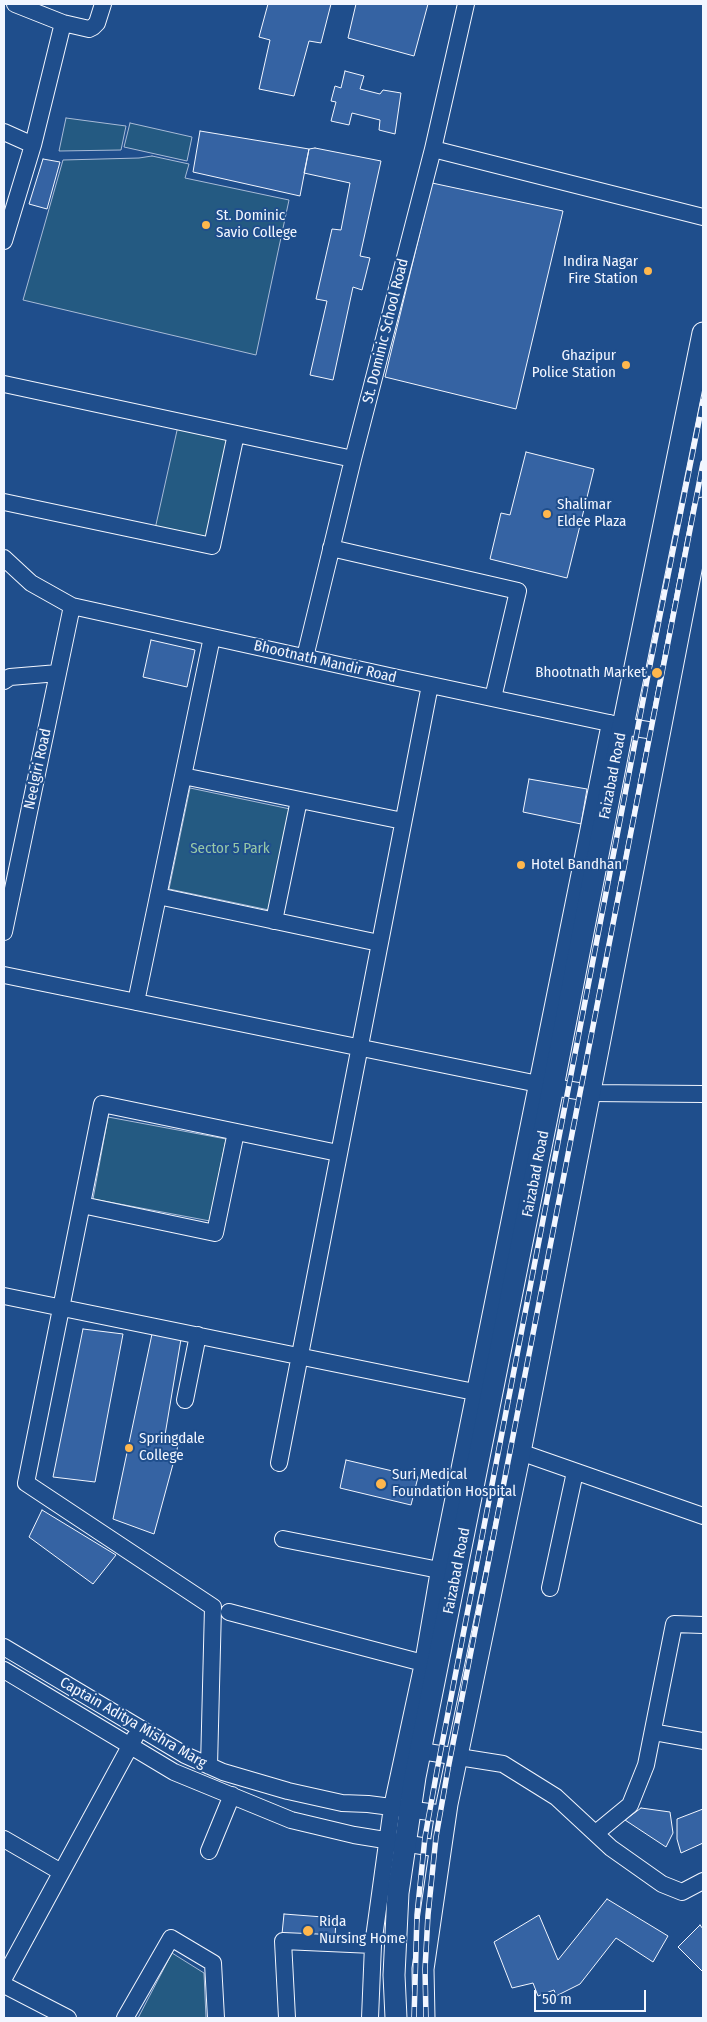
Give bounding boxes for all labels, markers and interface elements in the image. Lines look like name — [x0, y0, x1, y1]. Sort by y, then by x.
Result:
place label: St. Dominic Savio College — [216, 207, 297, 242]
marker: St. Dominic Savio College — [200, 219, 212, 231]
place label: Indira Nagar Fire Station — [563, 253, 638, 288]
street label: St. Dominic School Road — [359, 257, 413, 405]
marker: Indira Nagar Fire Station — [642, 265, 654, 277]
place label: Ghazipur Police Station — [532, 347, 616, 382]
marker: Ghazipur Police Station — [620, 359, 632, 371]
place label: Shalimar Eldee Plaza — [557, 496, 626, 531]
marker: Shalimar Eldee Plaza — [541, 508, 553, 520]
street label: Bhootnath Mandir Road — [252, 637, 398, 687]
place label: Bhootnath Market — [535, 664, 646, 682]
marker: Bhootnath Market — [650, 666, 664, 680]
street label: Neelgiri Road — [21, 727, 55, 811]
street label: Faizabad Road — [596, 731, 630, 821]
park label: Sector 5 Park — [190, 840, 270, 858]
place label: Hotel Bandhan — [531, 856, 622, 874]
marker: Hotel Bandhan — [515, 859, 527, 871]
street label: Faizabad Road — [519, 1129, 553, 1219]
place label: Springdale College — [139, 1430, 205, 1465]
marker: Springdale College — [123, 1442, 135, 1454]
place label: Suri Medical Foundation Hospital — [392, 1466, 516, 1501]
marker: Suri Medical Foundation Hospital — [374, 1477, 388, 1491]
street label: Faizabad Road — [440, 1526, 474, 1616]
street label: Captain Aditya Mishra Marg — [56, 1674, 210, 1772]
place label: Rida Nursing Home — [319, 1913, 406, 1948]
marker: Rida Nursing Home — [301, 1924, 315, 1938]
scale bar — [537, 1980, 650, 2012]
text: 50 m — [542, 1990, 572, 2008]

